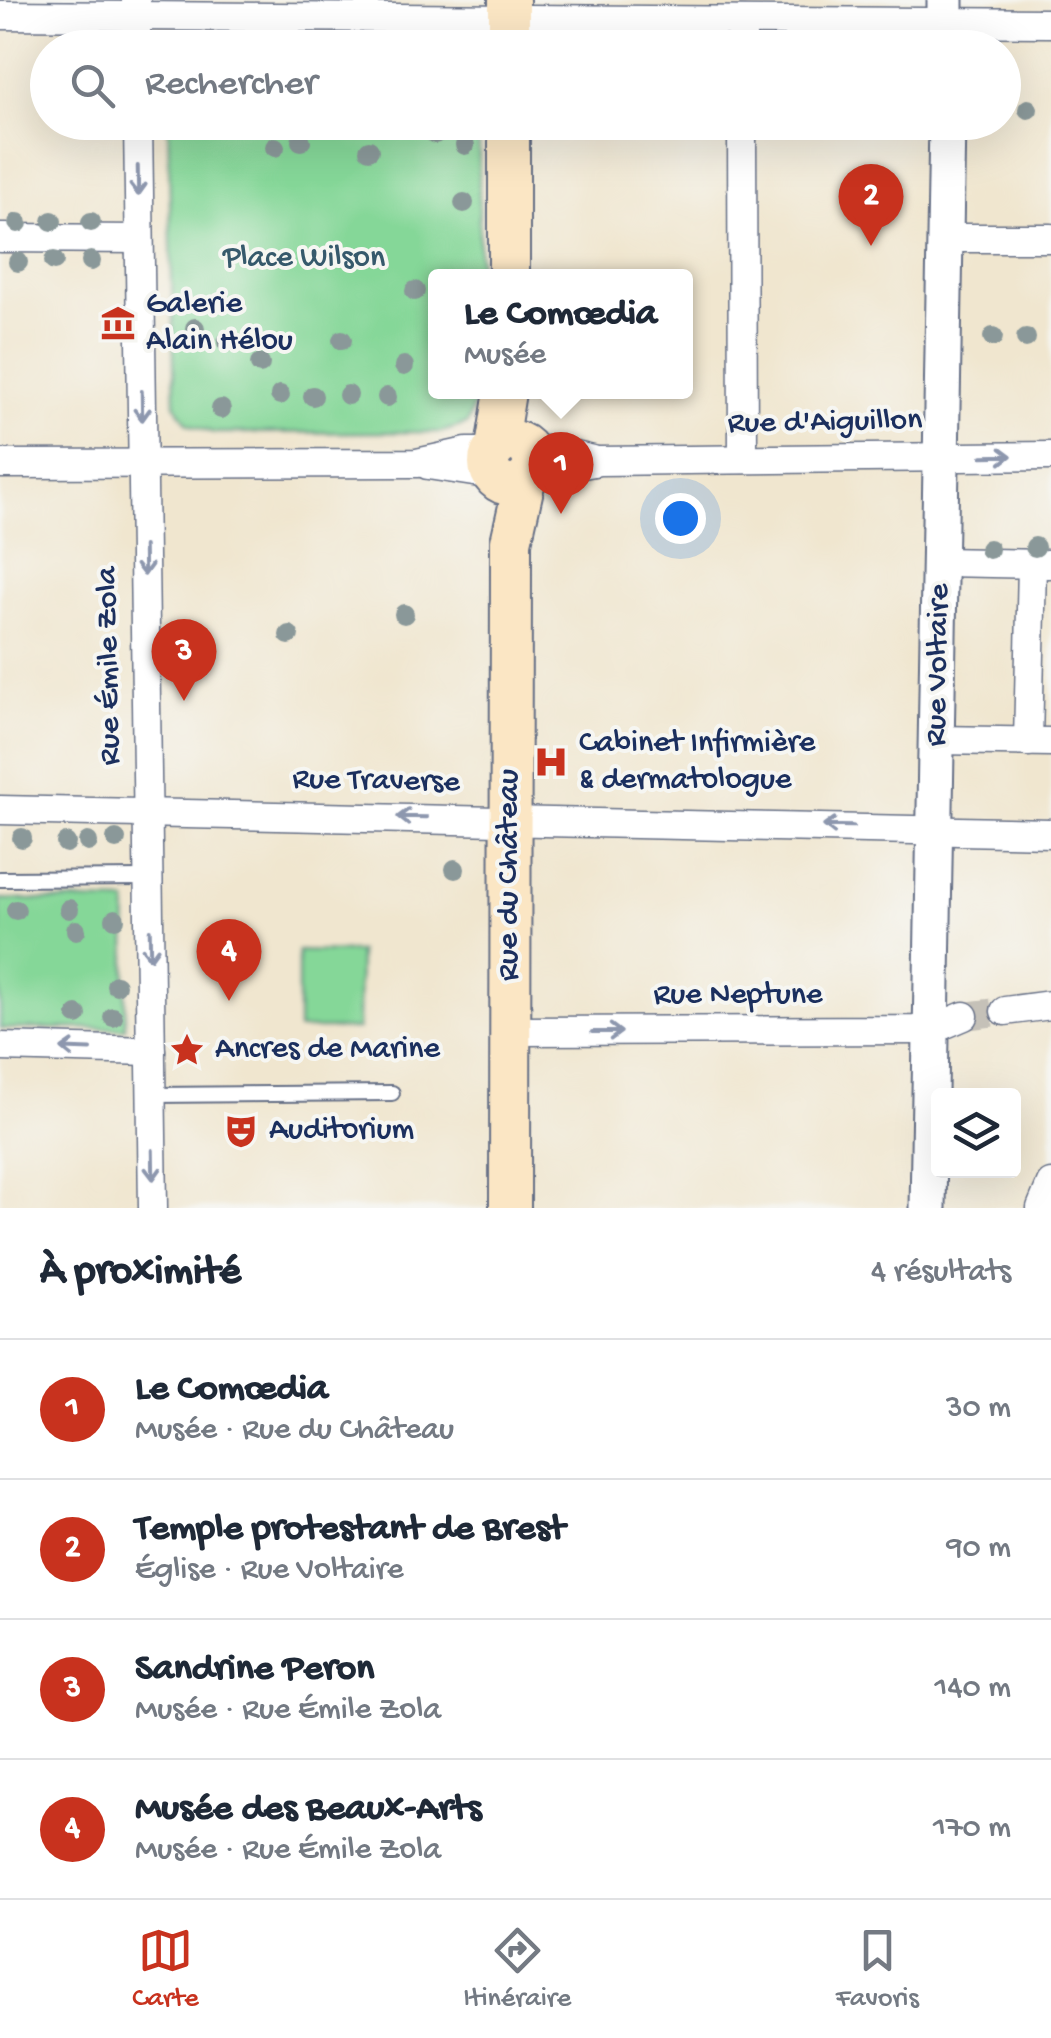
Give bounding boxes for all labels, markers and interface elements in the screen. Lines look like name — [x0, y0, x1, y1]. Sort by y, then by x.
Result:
search box — [30, 30, 1021, 140]
icon: search — [65, 58, 120, 113]
text: Rechercher — [145, 63, 317, 107]
one-way arrow — [129, 164, 148, 196]
pin: 2 — [838, 164, 904, 246]
park label: Place Wilson — [222, 240, 385, 278]
popup — [428, 269, 693, 399]
place label: Galerie Alain Hélou — [146, 286, 293, 361]
text: Le Comœdia — [464, 293, 657, 337]
museum icon: Galerie Alain Hélou — [99, 304, 137, 342]
text: Musée — [464, 337, 546, 375]
one-way arrow — [132, 390, 151, 422]
street label: Rue d'Aiguillon — [727, 402, 923, 444]
pin: 1 — [528, 432, 594, 514]
one-way arrow — [980, 447, 1012, 466]
your location — [655, 493, 706, 544]
one-way arrow — [134, 544, 154, 577]
street label: Rue Émile Zola — [89, 565, 131, 766]
street label: Rue Voltaire — [919, 583, 959, 747]
pin: 3 — [152, 618, 216, 701]
place label: Cabinet Infirmière & dermatologue — [579, 725, 816, 800]
hospital icon: Cabinet Infirmière & dermatologue — [532, 743, 570, 781]
street label: Rue Traverse — [292, 762, 461, 802]
street label: Rue du Château — [491, 769, 529, 981]
one-way arrow — [397, 808, 429, 827]
one-way arrow — [822, 816, 854, 835]
pin: 4 — [196, 918, 262, 1001]
one-way arrow — [140, 929, 159, 961]
street label: Rue Neptune — [654, 977, 823, 1015]
one-way arrow — [591, 1022, 623, 1041]
place icon: Ancres de Marine — [168, 1031, 206, 1069]
place label: Ancres de Marine — [215, 1031, 440, 1069]
one-way arrow — [60, 1040, 92, 1059]
map controls — [931, 1088, 1021, 1178]
button: layers — [931, 1088, 1021, 1178]
theatre icon: Auditorium — [222, 1112, 260, 1150]
place label: Auditorium — [269, 1112, 415, 1150]
one-way arrow — [144, 1148, 162, 1180]
text: À proximité — [40, 1249, 241, 1298]
text: 4 résultats — [871, 1254, 1011, 1292]
text: Le Comœdia — [135, 1368, 328, 1412]
text: 1 — [66, 1390, 79, 1428]
text: 30 m — [946, 1390, 1011, 1428]
text: Musée · Rue du Château — [135, 1412, 454, 1450]
text: Temple protestant de Brest — [135, 1508, 565, 1552]
text: 2 — [65, 1530, 80, 1568]
text: 90 m — [947, 1530, 1011, 1568]
text: Église · Rue Voltaire — [135, 1552, 404, 1590]
text: Sandrine Peron — [135, 1648, 374, 1692]
text: 3 — [64, 1670, 81, 1708]
text: 140 m — [934, 1670, 1011, 1708]
text: Musée · Rue Émile Zola — [135, 1692, 441, 1730]
text: Musée des Beaux-Arts — [135, 1788, 482, 1832]
text: 4 — [65, 1810, 80, 1848]
text: 170 m — [933, 1810, 1011, 1848]
text: Musée · Rue Émile Zola — [135, 1832, 441, 1870]
tab: Carte — [132, 1923, 199, 2016]
tab: Itinéraire — [463, 1923, 571, 2016]
tab: Favoris — [836, 1923, 919, 2016]

